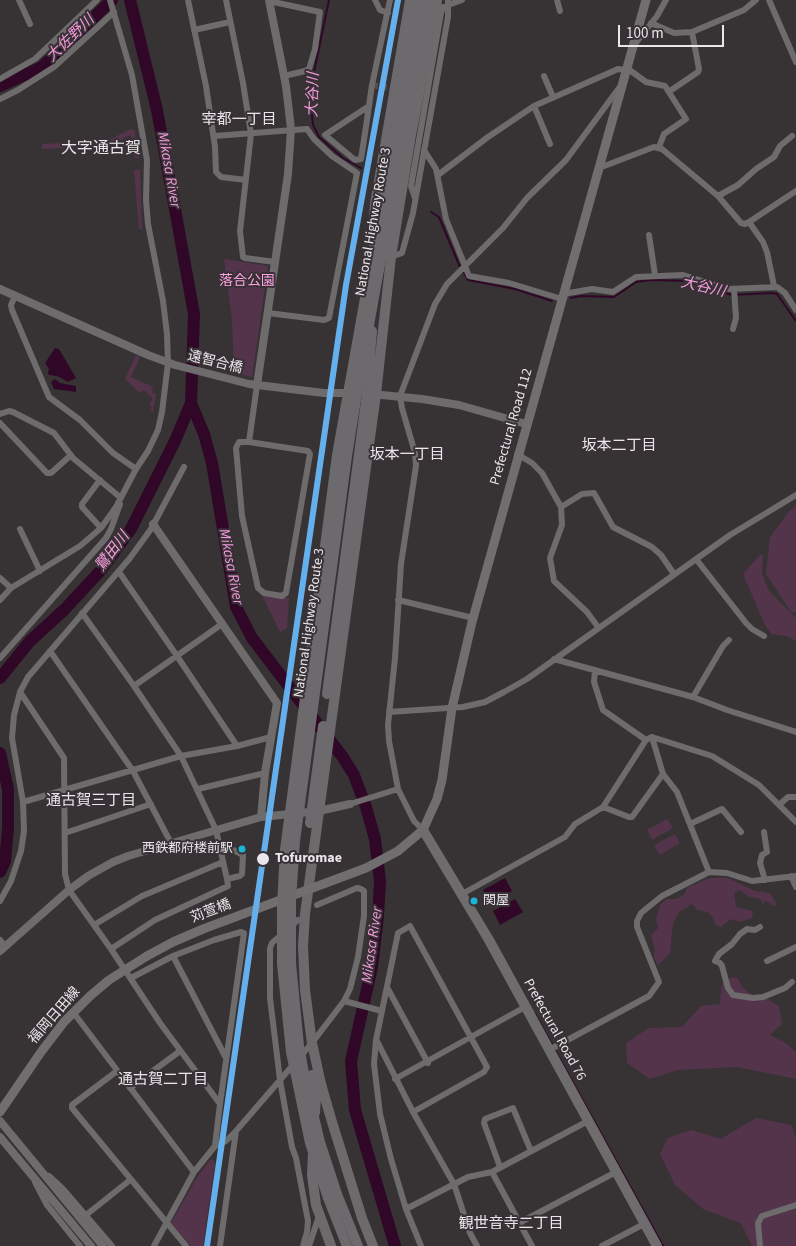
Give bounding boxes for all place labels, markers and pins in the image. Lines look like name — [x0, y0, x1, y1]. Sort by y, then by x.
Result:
place label: 西鉄都府楼前駅 — [142, 841, 233, 857]
marker: 西鉄都府楼前駅 — [237, 844, 247, 854]
marker: Tofuromae — [255, 851, 271, 867]
place label: Tofuromae — [275, 851, 342, 867]
place label: 関屋 — [483, 893, 509, 909]
marker: 関屋 — [469, 896, 479, 906]

